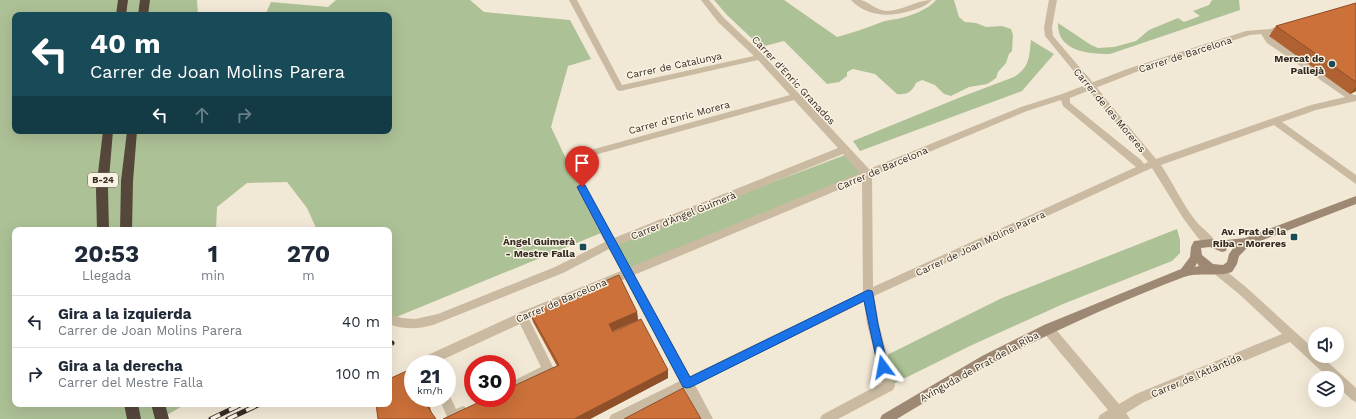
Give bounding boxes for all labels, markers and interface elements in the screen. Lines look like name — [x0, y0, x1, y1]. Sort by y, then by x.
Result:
text: 40 m — [90, 27, 160, 60]
icon: left — [24, 28, 76, 80]
street label: Carrer d'Enric Granados — [750, 34, 837, 127]
street label: Carrer de Barcelona — [1137, 34, 1233, 75]
street label: Carrer de Catalunya — [625, 50, 723, 81]
place label: Mercat de Pallejà — [1274, 53, 1324, 76]
marker: Mercat de Pallejà — [1327, 59, 1337, 69]
text: Carrer de Joan Molins Parera — [90, 61, 345, 82]
street label: Carrer de les Moreres — [1071, 66, 1148, 154]
street label: Carrer d'Enric Morera — [627, 99, 731, 136]
icon: left — [149, 104, 171, 126]
icon: ahead — [191, 104, 213, 126]
icon: right — [233, 104, 255, 126]
street label: Carrer de Barcelona — [835, 144, 929, 193]
pin — [565, 146, 599, 187]
icon: arrive — [571, 152, 593, 174]
road number: B-24 — [88, 173, 118, 187]
street label: Carrer d'Àngel Guimerà — [629, 189, 738, 242]
street label: Carrer de Joan Molins Parera — [914, 208, 1047, 278]
place label: Av. Prat de la Riba - Moreres — [1213, 226, 1287, 249]
marker: Av. Prat de la Riba - Moreres — [1289, 232, 1299, 242]
place label: Àngel Guimerà - Mestre Falla — [503, 236, 575, 259]
text: 20:53 — [74, 240, 139, 268]
text: 1 — [208, 240, 218, 268]
text: 270 — [287, 240, 330, 268]
marker: Àngel Guimerà - Mestre Falla — [578, 242, 588, 252]
text: Llegada — [82, 268, 131, 283]
text: min — [201, 268, 225, 283]
text: m — [302, 268, 315, 283]
street label: Carrer de Barcelona — [514, 276, 608, 325]
text: Gira a la izquierda — [58, 305, 191, 323]
icon: left — [24, 311, 46, 333]
text: 40 m — [342, 313, 380, 331]
text: Carrer de Joan Molins Parera — [58, 323, 242, 338]
map controls — [1308, 327, 1344, 407]
button: sound — [1308, 327, 1344, 363]
street label: Avinguda de Prat de la Riba — [918, 329, 1041, 404]
position arrow — [862, 346, 904, 388]
street label: Carrer de l'Atlàntida — [1149, 351, 1243, 400]
speed limit sign: 30 — [464, 355, 516, 407]
text: Gira a la derecha — [58, 357, 183, 375]
icon: right — [24, 363, 46, 385]
text: 21 — [420, 364, 440, 388]
text: 100 m — [336, 365, 380, 383]
button: layers — [1308, 371, 1344, 407]
text: Carrer del Mestre Falla — [58, 375, 203, 390]
text: km/h — [417, 385, 443, 396]

